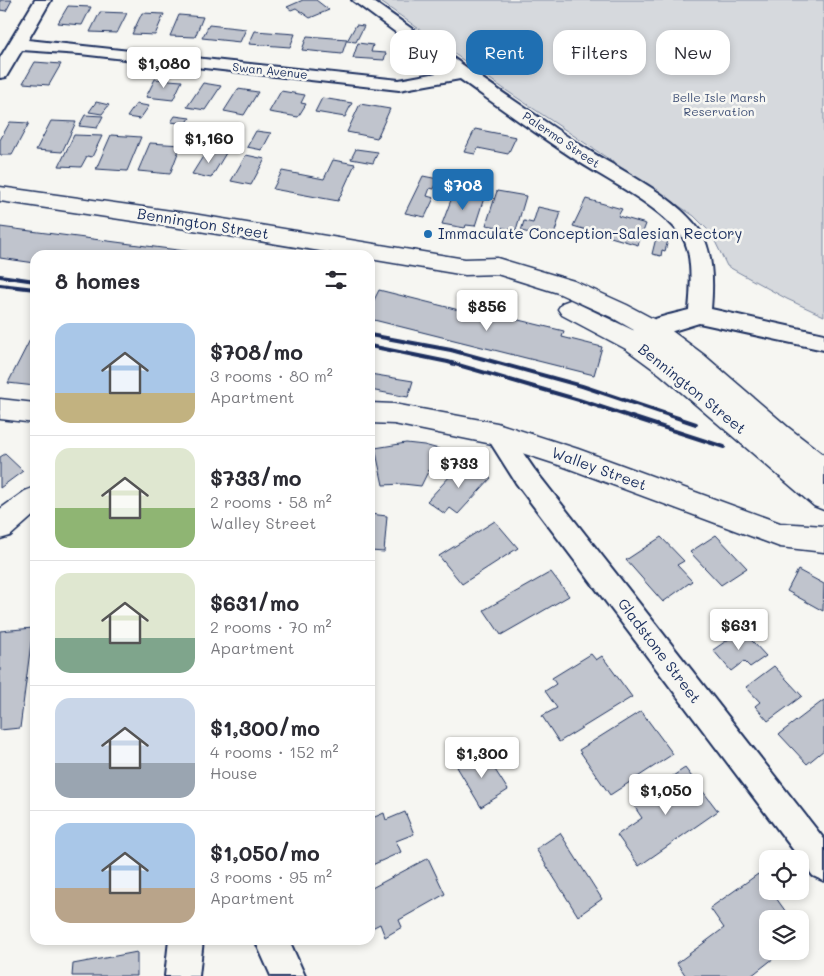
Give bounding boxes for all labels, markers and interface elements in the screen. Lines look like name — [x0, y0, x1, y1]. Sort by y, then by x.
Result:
chip: Buy — [390, 30, 456, 75]
chip: Rent — [466, 30, 543, 75]
chip: Filters — [553, 30, 646, 75]
chip: New — [656, 30, 730, 75]
pin: $1,080 — [123, 46, 205, 89]
text: $1,080 — [138, 52, 190, 73]
street label: Swan Avenue — [232, 58, 309, 82]
park label: Belle Isle Marsh Reservation — [672, 89, 766, 119]
street label: Palermo Street — [520, 107, 603, 171]
pin: $1,160 — [168, 121, 250, 164]
text: $1,160 — [185, 127, 233, 148]
pin: $708 — [433, 168, 493, 211]
text: $708 — [443, 174, 483, 195]
street label: Bennington Street — [136, 203, 270, 243]
place label: Immaculate Conception-Salesian Rectory — [438, 223, 743, 243]
marker: Immaculate Conception-Salesian Rectory — [422, 228, 434, 240]
icon: filters — [322, 266, 350, 294]
text: 8 homes — [55, 267, 140, 294]
pin: $856 — [457, 290, 517, 332]
text: $856 — [468, 295, 506, 316]
text: $708/mo — [210, 338, 303, 365]
street label: Bennington Street — [635, 339, 751, 438]
icon: home — [95, 343, 155, 403]
text: 3 rooms · 80 m² — [210, 365, 333, 386]
text: Apartment — [210, 386, 295, 407]
street label: Walley Street — [549, 442, 650, 495]
pin: $733 — [429, 446, 489, 489]
text: $733 — [440, 452, 478, 473]
text: $733/mo — [210, 464, 302, 491]
icon: home — [95, 468, 155, 528]
text: 2 rooms · 58 m² — [210, 491, 332, 512]
text: Walley Street — [210, 512, 316, 533]
text: $631/mo — [210, 589, 299, 616]
icon: home — [95, 593, 155, 653]
street label: Gladstone Street — [614, 594, 706, 707]
pin: $631 — [709, 608, 769, 651]
text: $631 — [721, 614, 757, 635]
text: 2 rooms · 70 m² — [210, 616, 331, 637]
text: Apartment — [210, 637, 295, 658]
text: $1,300/mo — [210, 714, 320, 741]
icon: home — [95, 718, 155, 778]
pin: $1,300 — [441, 736, 523, 779]
text: 4 rooms · 152 m² — [210, 741, 339, 762]
text: $1,300 — [456, 742, 508, 763]
text: House — [210, 762, 257, 783]
pin: $1,050 — [625, 774, 707, 816]
text: $1,050 — [640, 779, 692, 800]
text: $1,050/mo — [210, 839, 320, 866]
icon: home — [95, 843, 155, 903]
map controls — [759, 850, 809, 960]
button: locate — [759, 850, 809, 900]
text: 3 rooms · 95 m² — [210, 866, 332, 887]
text: Apartment — [210, 887, 295, 908]
button: layers — [759, 910, 809, 960]

